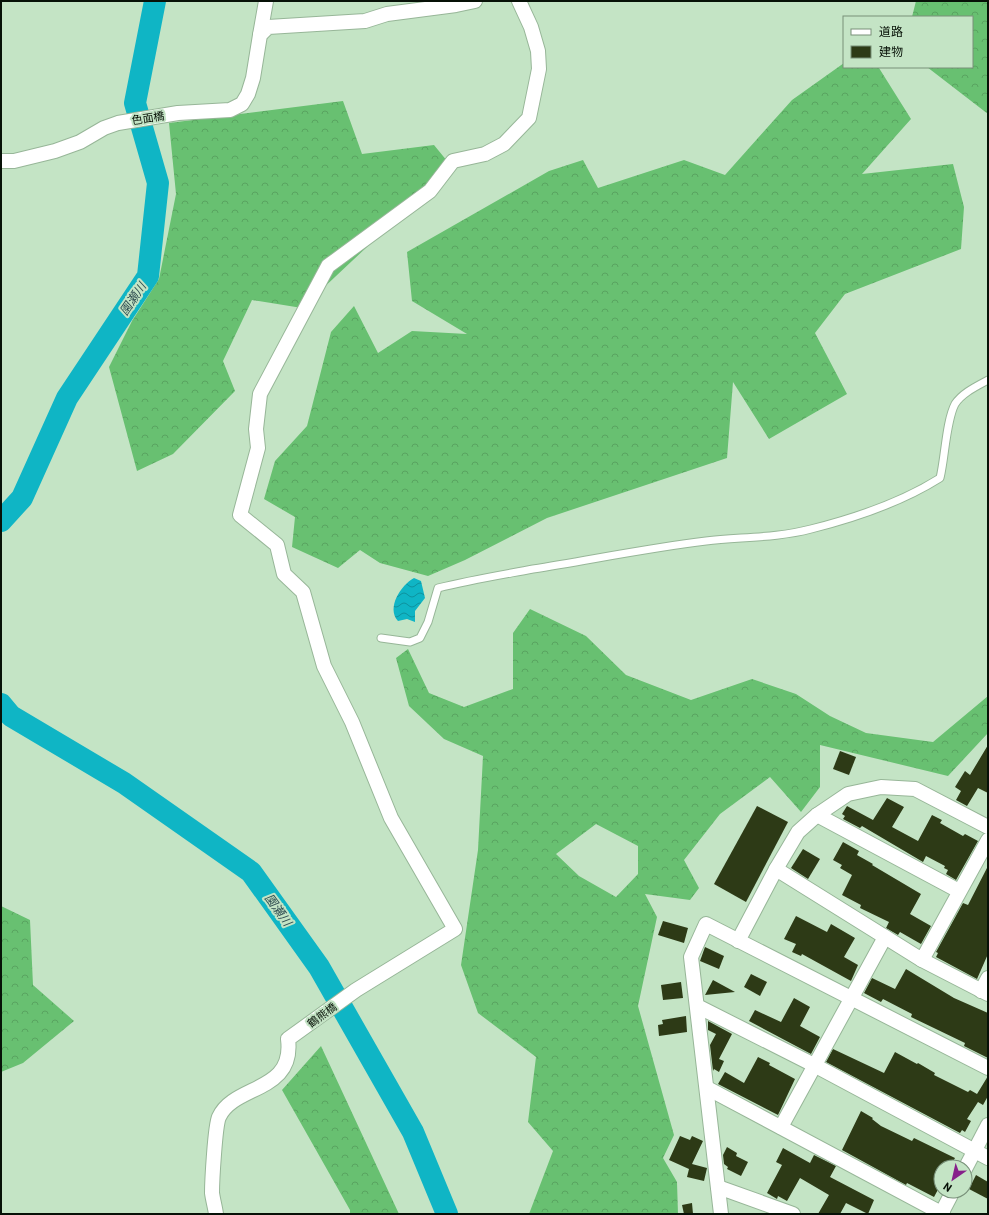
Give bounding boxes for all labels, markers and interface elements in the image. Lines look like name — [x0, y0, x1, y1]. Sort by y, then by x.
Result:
legend — [843, 16, 973, 68]
text: 道路 — [879, 24, 903, 38]
text: 建物 — [879, 44, 903, 58]
street label: 色面橋 — [131, 109, 165, 127]
water label: 園瀬川 — [116, 278, 149, 317]
water label: 園瀬川 — [263, 891, 296, 930]
street label: 鶴熊橋 — [305, 1000, 339, 1030]
north arrow — [933, 1159, 973, 1199]
text: N — [940, 1180, 954, 1195]

